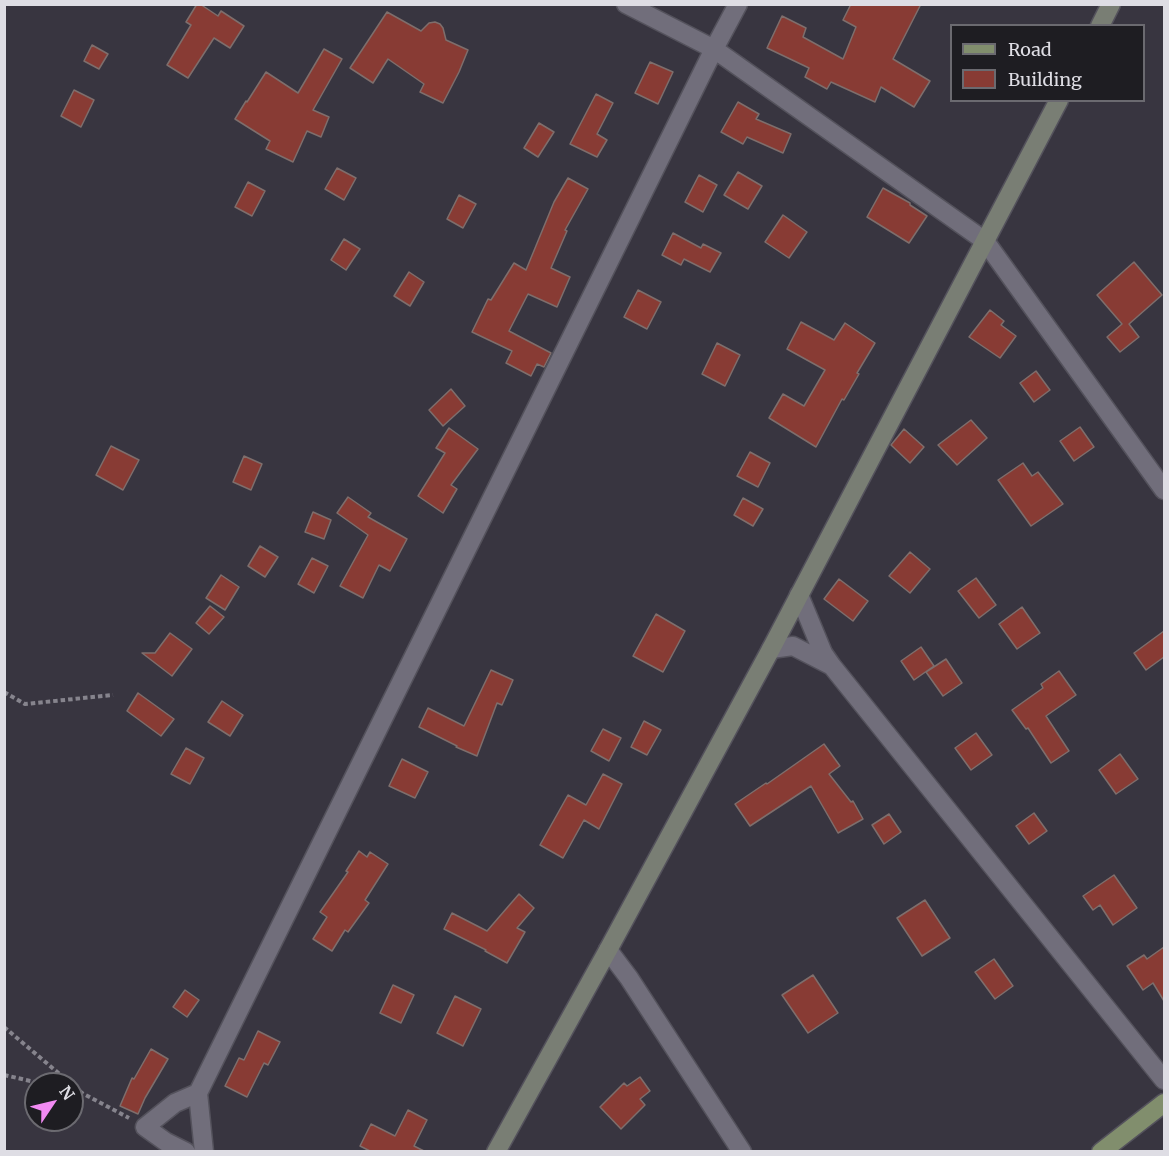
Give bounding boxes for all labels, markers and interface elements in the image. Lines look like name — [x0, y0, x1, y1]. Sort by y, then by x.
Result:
legend — [950, 24, 1145, 102]
text: Road — [1008, 38, 1052, 61]
text: Building — [1008, 68, 1082, 91]
north arrow — [24, 1072, 84, 1132]
text: N — [55, 1082, 79, 1104]

